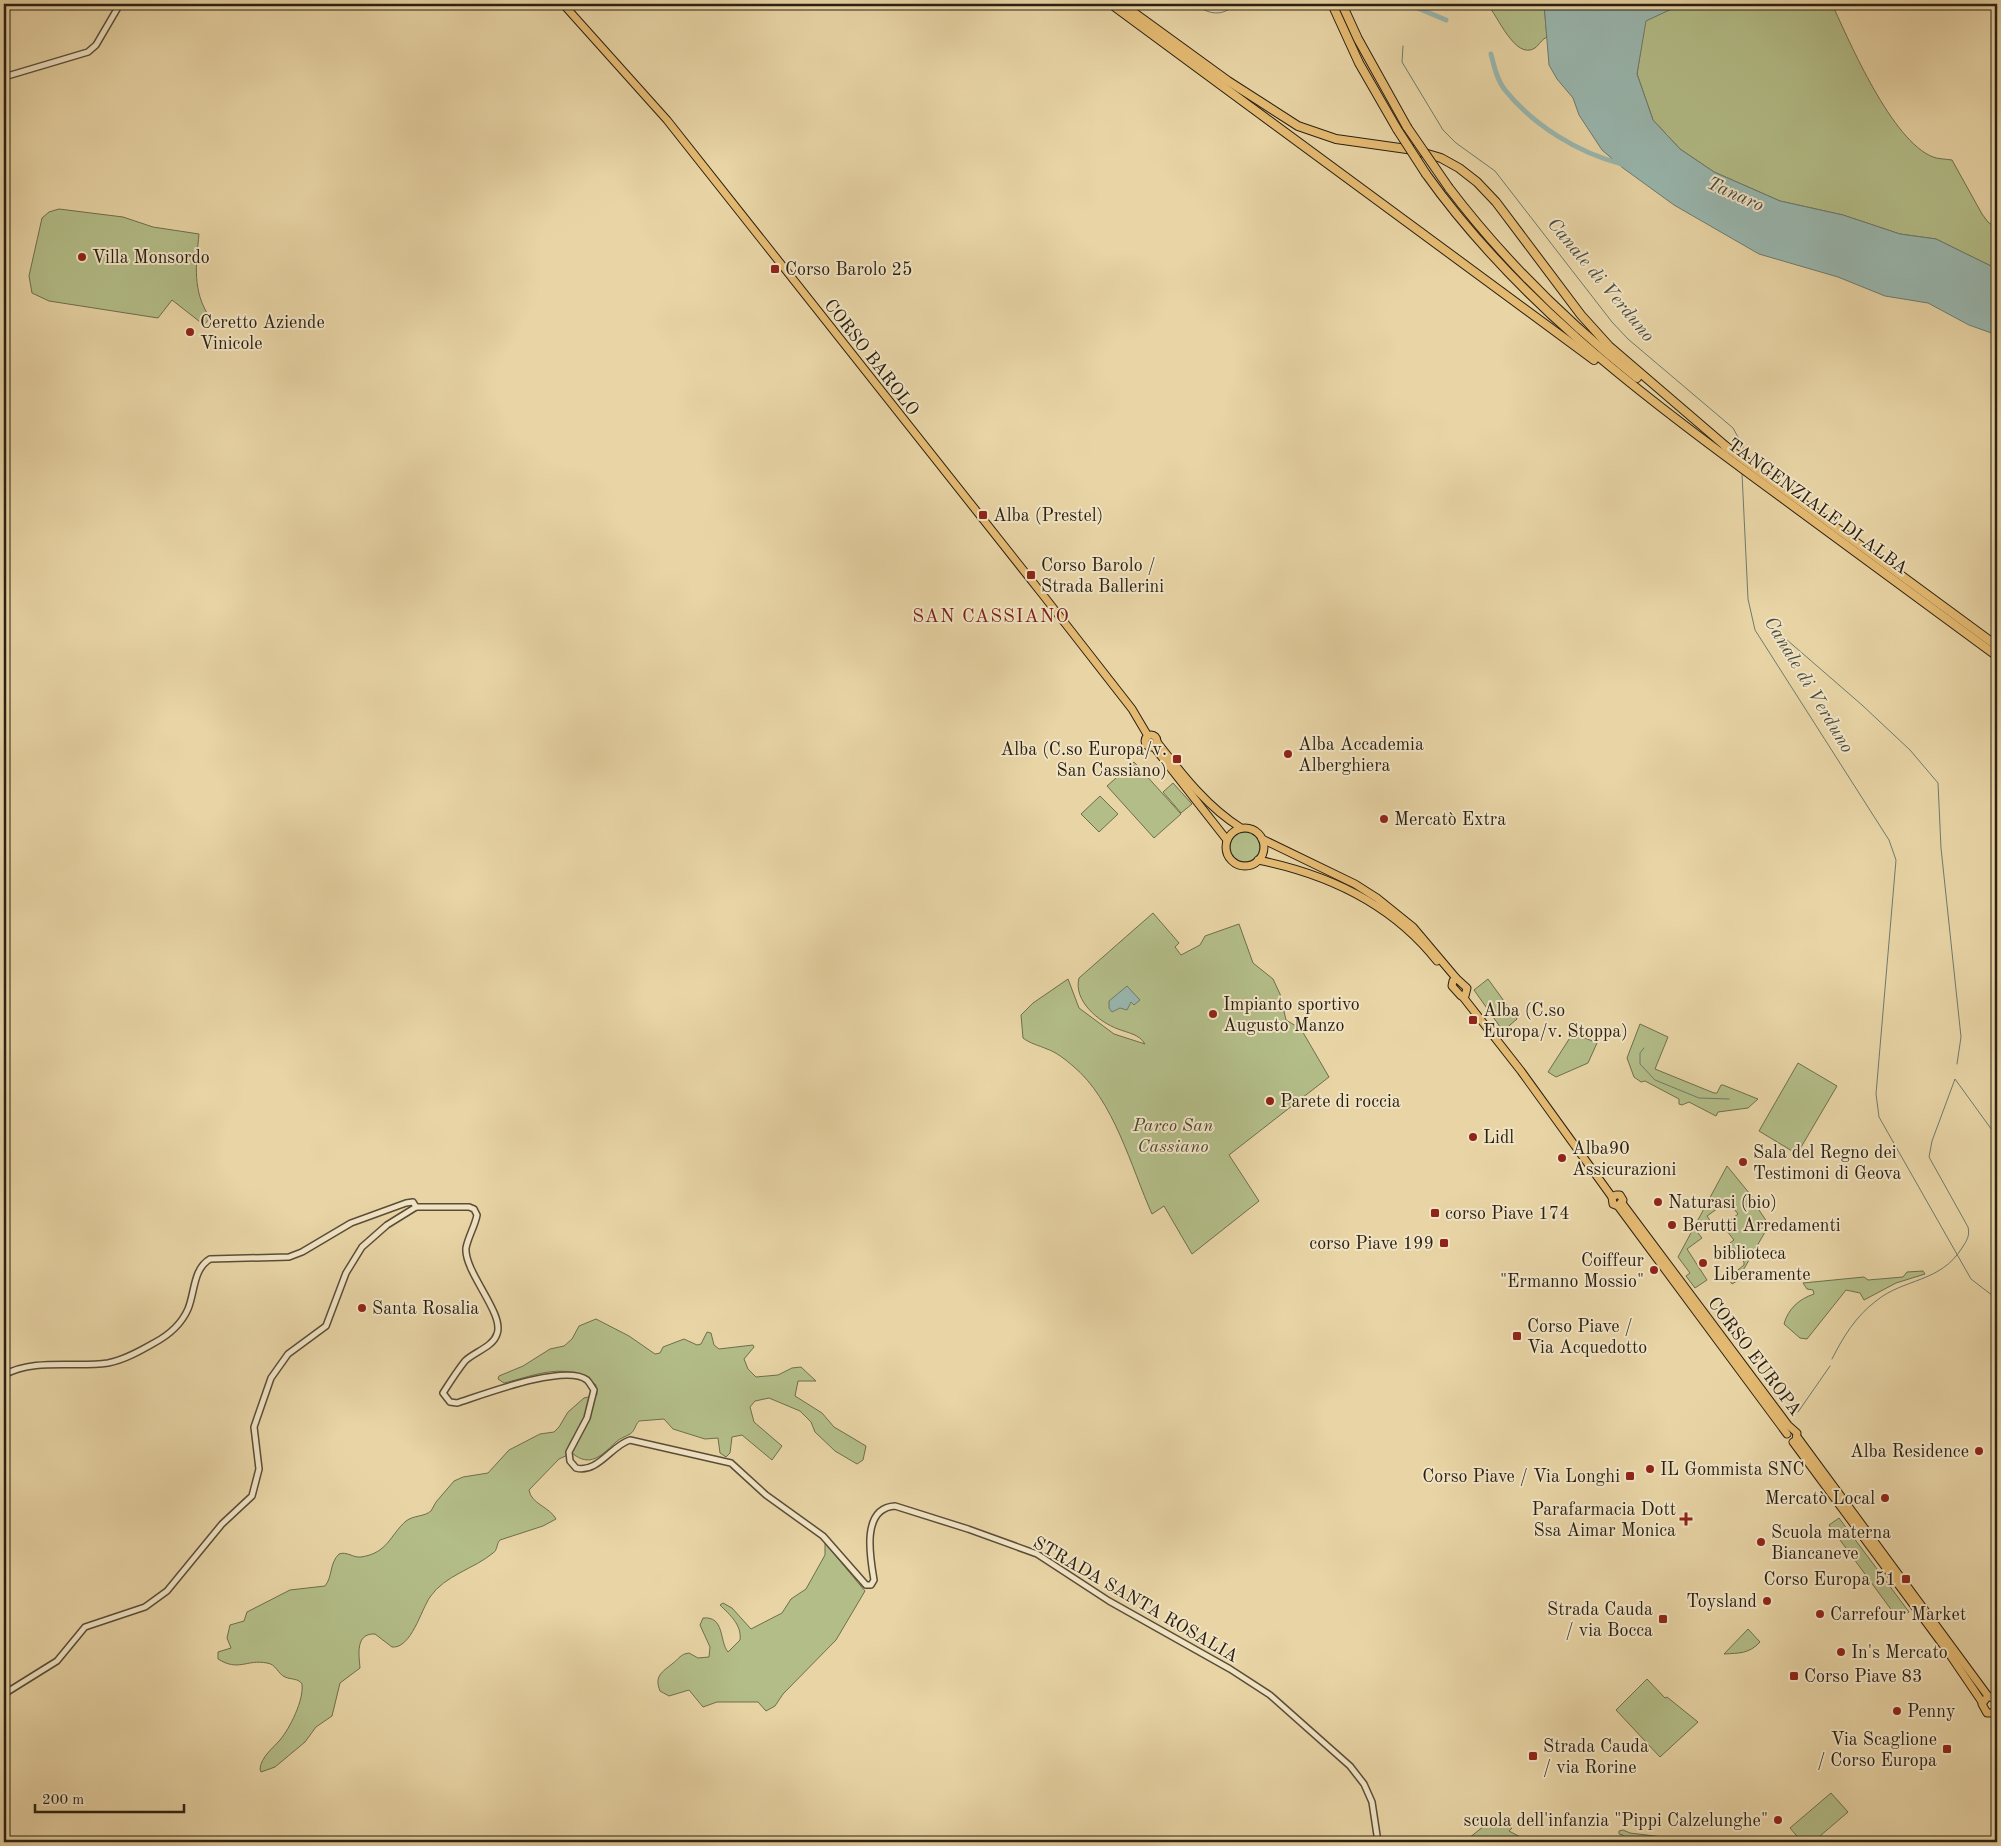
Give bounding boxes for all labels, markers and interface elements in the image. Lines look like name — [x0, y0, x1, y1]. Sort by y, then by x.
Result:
water label: Tanaro — [1704, 174, 1766, 216]
water label: Canale di Verduno — [1543, 215, 1657, 346]
place label: Villa Monsordo — [92, 249, 210, 267]
marker: Villa Monsordo — [76, 251, 88, 263]
place label: Corso Barolo 25 — [785, 261, 912, 279]
marker: Corso Barolo 25 — [769, 263, 781, 275]
street label: CORSO BAROLO — [820, 296, 922, 419]
place label: Ceretto Aziende Vinicole — [200, 314, 325, 353]
marker: Ceretto Aziende Vinicole — [184, 326, 196, 338]
street label: TANGENZIALE DI ALBA — [1724, 436, 1911, 578]
place label: Alba (Prestel) — [993, 506, 1103, 525]
marker: Alba (Prestel) — [977, 509, 989, 521]
place label: Corso Barolo / Strada Ballerini — [1041, 557, 1164, 596]
marker: Corso Barolo / Strada Ballerini — [1025, 569, 1037, 581]
district label: SAN CASSIANO — [912, 608, 1070, 627]
water label: Canale di Verduno — [1760, 614, 1856, 757]
place label: Alba Accademia Alberghiera — [1298, 736, 1424, 775]
place label: Alba (C.so Europa/v. San Cassiano) — [1000, 740, 1167, 780]
marker: Alba Accademia Alberghiera — [1282, 748, 1294, 760]
marker: Alba (C.so Europa/v. San Cassiano) — [1171, 753, 1183, 765]
place label: Mercatò Extra — [1394, 811, 1506, 829]
marker: Mercatò Extra — [1378, 813, 1390, 825]
place label: Impianto sportivo Augusto Manzo — [1223, 996, 1360, 1035]
place label: Alba (C.so Europa/v. Stoppa) — [1483, 1001, 1628, 1041]
marker: Impianto sportivo Augusto Manzo — [1207, 1008, 1219, 1020]
marker: Alba (C.so Europa/v. Stoppa) — [1467, 1014, 1479, 1026]
place label: Parete di roccia — [1280, 1093, 1401, 1111]
marker: Parete di roccia — [1264, 1095, 1276, 1107]
park label: Parco San Cassiano — [1132, 1117, 1213, 1156]
place label: Lidl — [1483, 1129, 1514, 1147]
marker: Lidl — [1467, 1131, 1479, 1143]
place label: Alba90 Assicurazioni — [1572, 1140, 1676, 1179]
place label: Sala del Regno dei Testimoni di Geova — [1753, 1144, 1901, 1183]
marker: Alba90 Assicurazioni — [1556, 1152, 1568, 1164]
marker: Sala del Regno dei Testimoni di Geova — [1737, 1156, 1749, 1168]
place label: Naturasi (bio) — [1668, 1193, 1777, 1212]
marker: Naturasi (bio) — [1652, 1196, 1664, 1208]
place label: corso Piave 174 — [1445, 1205, 1570, 1223]
marker: corso Piave 174 — [1429, 1207, 1441, 1219]
place label: Berutti Arredamenti — [1682, 1217, 1841, 1235]
marker: Berutti Arredamenti — [1666, 1219, 1678, 1231]
place label: corso Piave 199 — [1309, 1235, 1434, 1253]
marker: corso Piave 199 — [1438, 1237, 1450, 1249]
place label: biblioteca Liberamente — [1713, 1245, 1811, 1284]
place label: Coiffeur "Ermanno Mossio" — [1500, 1252, 1645, 1291]
marker: biblioteca Liberamente — [1697, 1257, 1709, 1269]
marker: Coiffeur "Ermanno Mossio" — [1648, 1264, 1660, 1276]
street label: CORSO EUROPA — [1704, 1294, 1805, 1419]
place label: Santa Rosalia — [372, 1300, 479, 1318]
marker: Santa Rosalia — [356, 1302, 368, 1314]
place label: Corso Piave / Via Acquedotto — [1527, 1318, 1647, 1357]
marker: Corso Piave / Via Acquedotto — [1511, 1330, 1523, 1342]
place label: Alba Residence — [1850, 1443, 1969, 1461]
marker: Alba Residence — [1973, 1445, 1985, 1457]
place label: IL Gommista SNC — [1660, 1461, 1805, 1479]
marker: IL Gommista SNC — [1644, 1463, 1656, 1475]
place label: Corso Piave / Via Longhi — [1422, 1468, 1620, 1486]
marker: Corso Piave / Via Longhi — [1624, 1470, 1636, 1482]
place label: Mercatò Local — [1765, 1490, 1875, 1508]
marker: Mercatò Local — [1879, 1492, 1891, 1504]
place label: Parafarmacia Dott Ssa Aimar Monica — [1532, 1501, 1676, 1540]
marker: Parafarmacia Dott Ssa Aimar Monica — [1680, 1513, 1692, 1525]
place label: Scuola materna Biancaneve — [1771, 1524, 1891, 1563]
street label: STRADA SANTA ROSALIA — [1030, 1534, 1241, 1666]
marker: Scuola materna Biancaneve — [1755, 1536, 1767, 1548]
place label: Corso Europa 51 — [1763, 1571, 1896, 1589]
marker: Corso Europa 51 — [1900, 1573, 1912, 1585]
place label: Toysland — [1686, 1593, 1757, 1611]
marker: Toysland — [1761, 1595, 1773, 1607]
place label: Strada Cauda / via Bocca — [1547, 1601, 1653, 1640]
place label: Carrefour Market — [1830, 1606, 1966, 1624]
marker: Carrefour Market — [1814, 1608, 1826, 1620]
marker: Strada Cauda / via Bocca — [1657, 1613, 1669, 1625]
place label: In's Mercato — [1851, 1644, 1948, 1662]
marker: In's Mercato — [1835, 1646, 1847, 1658]
place label: Corso Piave 83 — [1804, 1668, 1922, 1686]
marker: Corso Piave 83 — [1788, 1670, 1800, 1682]
place label: Penny — [1907, 1703, 1956, 1721]
marker: Penny — [1891, 1705, 1903, 1717]
place label: Via Scaglione / Corso Europa — [1817, 1731, 1937, 1770]
place label: Strada Cauda / via Rorine — [1543, 1738, 1649, 1777]
marker: Via Scaglione / Corso Europa — [1941, 1743, 1953, 1755]
marker: Strada Cauda / via Rorine — [1527, 1750, 1539, 1762]
scale bar — [35, 1781, 184, 1813]
text: 200 m — [42, 1793, 84, 1808]
place label: scuola dell'infanzia "Pippi Calzelunghe" — [1464, 1812, 1768, 1830]
marker: scuola dell'infanzia "Pippi Calzelunghe" — [1772, 1814, 1784, 1826]

